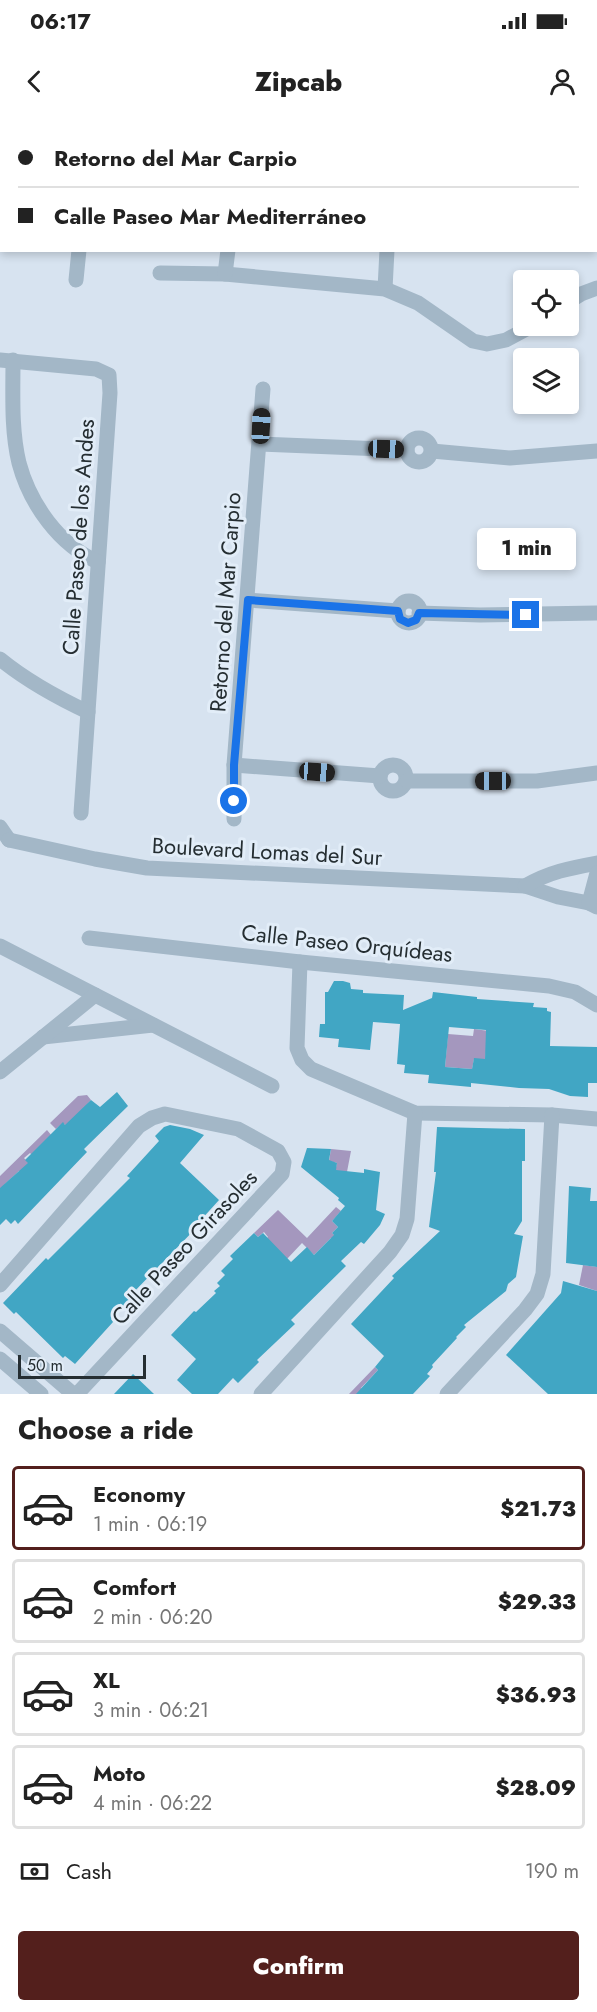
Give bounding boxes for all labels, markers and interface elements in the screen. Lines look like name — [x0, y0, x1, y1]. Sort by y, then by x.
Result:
text: 06:17 — [30, 5, 91, 37]
text: Zipcab — [255, 62, 342, 101]
icon: back — [18, 65, 51, 98]
icon: person — [546, 65, 579, 98]
text: Retorno del Mar Carpio — [54, 142, 297, 174]
text: Calle Paseo Mar Mediterráneo — [54, 200, 366, 232]
map controls — [513, 270, 579, 414]
button: locate — [513, 270, 579, 336]
button: layers — [513, 348, 579, 414]
car — [251, 408, 271, 444]
street label: Calle Paseo de los Andes — [54, 418, 102, 656]
car — [368, 439, 404, 459]
street label: Retorno del Mar Carpio — [201, 491, 249, 713]
callout: 1 min — [476, 528, 576, 570]
text: 1 min — [501, 534, 552, 563]
route end — [512, 601, 539, 628]
car — [298, 762, 336, 782]
car — [475, 772, 511, 790]
route start — [220, 787, 247, 814]
street label: Boulevard Lomas del Sur — [151, 829, 383, 873]
street label: Calle Paseo Orquídeas — [240, 916, 454, 970]
street label: Calle Paseo Girasoles — [104, 1162, 265, 1332]
scale bar — [18, 1352, 146, 1380]
text: 50 m — [27, 1354, 63, 1377]
text: Choose a ride — [18, 1410, 193, 1449]
text: Economy — [93, 1478, 185, 1510]
icon: car — [21, 1481, 75, 1535]
text: $21.73 — [500, 1492, 576, 1524]
text: 1 min · 06:19 — [93, 1510, 207, 1539]
text: Comfort — [93, 1571, 176, 1603]
icon: car — [21, 1574, 75, 1628]
text: $29.33 — [498, 1585, 576, 1617]
text: 2 min · 06:20 — [93, 1603, 213, 1632]
text: XL — [93, 1664, 120, 1696]
icon: car — [21, 1667, 75, 1721]
text: $36.93 — [496, 1678, 576, 1710]
text: 3 min · 06:21 — [93, 1696, 209, 1725]
text: Moto — [93, 1757, 146, 1789]
icon: car — [21, 1760, 75, 1814]
text: $28.09 — [496, 1771, 576, 1803]
text: 4 min · 06:22 — [93, 1789, 212, 1818]
icon: cash — [18, 1855, 51, 1888]
text: Cash — [66, 1855, 112, 1887]
text: 190 m — [525, 1857, 579, 1886]
button: Confirm — [18, 1931, 579, 2000]

